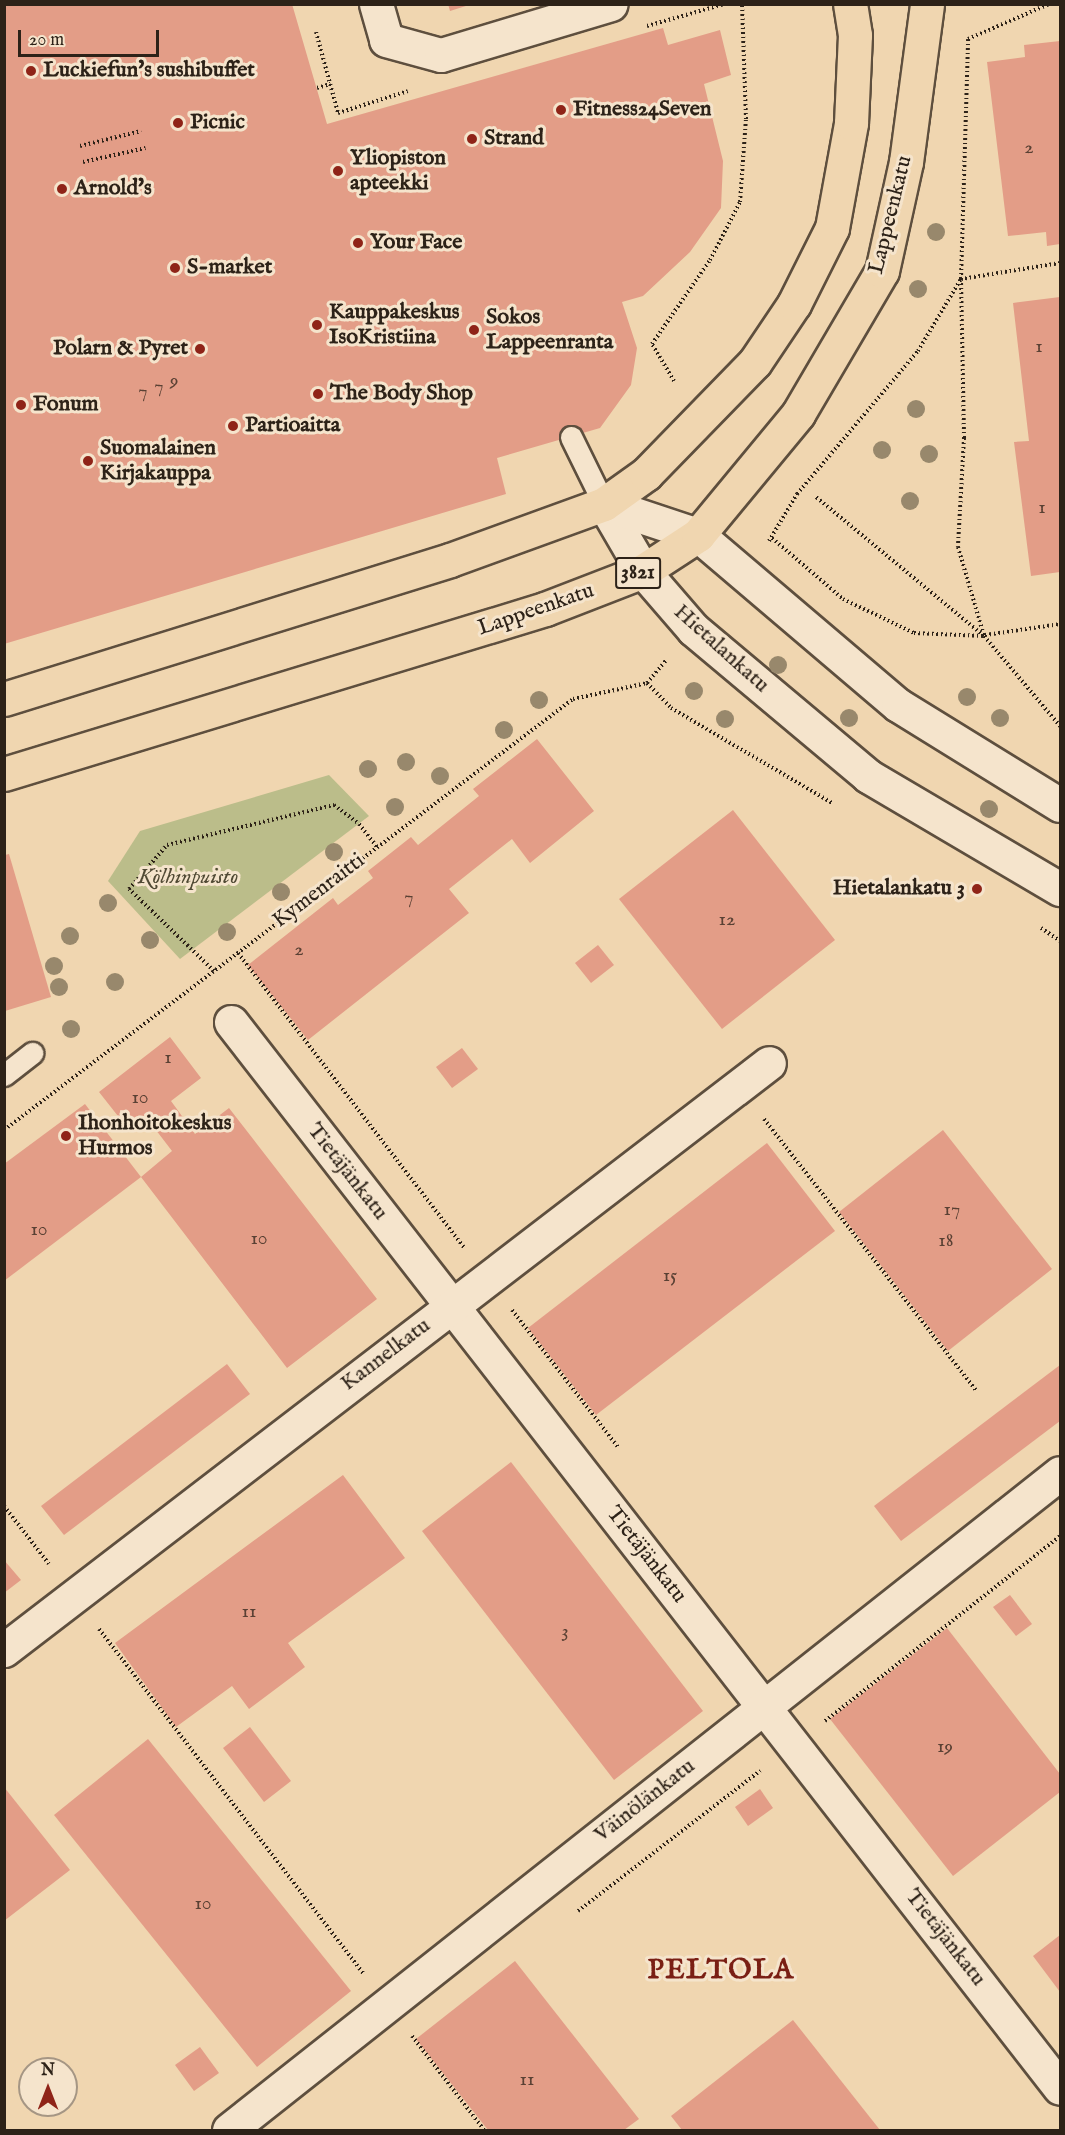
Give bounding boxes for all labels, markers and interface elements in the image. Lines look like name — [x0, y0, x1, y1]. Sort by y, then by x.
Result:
scale bar — [21, 18, 162, 56]
text: 20 m — [29, 29, 64, 52]
place label: Luckiefun's sushibuffet — [43, 58, 255, 84]
marker: Luckiefun's sushibuffet — [24, 64, 38, 78]
place label: Fitness24Seven — [573, 97, 712, 123]
marker: Fitness24Seven — [554, 103, 568, 117]
place label: Picnic — [190, 110, 245, 136]
marker: Picnic — [171, 116, 185, 130]
place label: Strand — [484, 126, 544, 152]
marker: Strand — [465, 132, 479, 146]
house number: 2 — [1024, 135, 1034, 159]
place label: Yliopiston apteekki — [350, 145, 446, 196]
street label: Lappeenkatu — [864, 153, 918, 277]
marker: Yliopiston apteekki — [331, 164, 345, 178]
place label: Arnold's — [74, 176, 152, 202]
marker: Arnold's — [55, 182, 69, 196]
place label: Your Face — [370, 230, 462, 256]
marker: Your Face — [351, 236, 365, 250]
place label: S-market — [187, 255, 272, 281]
marker: S-market — [168, 261, 182, 275]
place label: Kauppakeskus IsoKristiina — [329, 299, 460, 350]
place label: Sokos Lappeenranta — [486, 304, 613, 356]
marker: Kauppakeskus IsoKristiina — [310, 318, 324, 332]
marker: Sokos Lappeenranta — [467, 323, 481, 337]
house number: 1 — [1035, 334, 1043, 358]
place label: Polarn & Pyret — [53, 336, 188, 362]
marker: Polarn & Pyret — [193, 342, 207, 356]
house number: 9 — [170, 368, 178, 392]
house number: 7 — [154, 374, 164, 398]
house number: 7 — [138, 379, 148, 403]
place label: The Body Shop — [330, 381, 473, 407]
marker: The Body Shop — [311, 387, 325, 401]
place label: Fonum — [33, 392, 99, 418]
marker: Fonum — [14, 398, 28, 412]
place label: Partioaitta — [245, 413, 340, 439]
marker: Partioaitta — [226, 419, 240, 433]
place label: Suomalainen Kirjakauppa — [100, 435, 216, 487]
marker: Suomalainen Kirjakauppa — [81, 454, 95, 468]
house number: 1 — [1038, 495, 1046, 519]
road number: 3821 — [614, 555, 662, 591]
street label: Lappeenkatu — [474, 578, 598, 642]
street label: Hietalankatu — [668, 599, 774, 699]
street label: Kymenraitti — [268, 848, 370, 934]
park label: Kölhinpuisto — [138, 865, 238, 891]
place label: Hietalankatu 3 — [833, 876, 965, 902]
marker: Hietalankatu 3 — [970, 882, 984, 896]
house number: 7 — [404, 885, 414, 909]
house number: 12 — [719, 907, 735, 931]
house number: 2 — [294, 937, 304, 961]
house number: 1 — [164, 1045, 172, 1069]
house number: 10 — [131, 1085, 149, 1109]
place label: Ihonhoitokeskus Hurmos — [78, 1110, 231, 1162]
street label: Tietäjänkatu — [301, 1118, 393, 1226]
marker: Ihonhoitokeskus Hurmos — [59, 1129, 73, 1143]
house number: 17 — [944, 1197, 960, 1221]
house number: 10 — [30, 1217, 48, 1241]
house number: 10 — [250, 1226, 268, 1250]
house number: 18 — [938, 1228, 954, 1252]
house number: 15 — [663, 1263, 677, 1287]
street label: Kannelkatu — [336, 1313, 436, 1397]
street label: Tietäjänkatu — [600, 1501, 692, 1609]
house number: 11 — [242, 1599, 256, 1623]
house number: 3 — [561, 1619, 569, 1643]
house number: 19 — [937, 1734, 953, 1758]
street label: Väinölänkatu — [589, 1753, 701, 1849]
street label: Tietäjänkatu — [899, 1884, 991, 1992]
house number: 10 — [194, 1891, 212, 1915]
district label: PELTOLA — [648, 1954, 794, 1988]
north arrow — [18, 2057, 78, 2117]
text: N — [41, 2061, 55, 2081]
house number: 11 — [520, 2067, 534, 2091]

